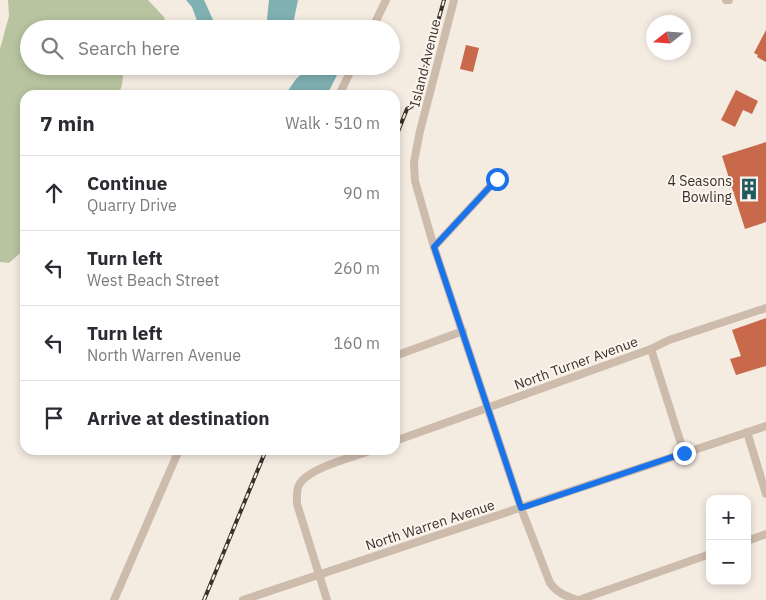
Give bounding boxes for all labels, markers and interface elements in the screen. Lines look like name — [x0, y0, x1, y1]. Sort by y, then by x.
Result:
north arrow — [646, 15, 691, 60]
street label: Island Avenue — [405, 17, 445, 109]
search box — [20, 20, 400, 75]
icon: search — [38, 34, 66, 62]
text: Search here — [78, 36, 180, 60]
text: 7 min — [40, 109, 95, 137]
text: Walk · 510 m — [285, 113, 380, 133]
route start — [486, 168, 509, 191]
text: Continue — [87, 171, 167, 195]
place label: 4 Seasons Bowling — [668, 172, 733, 206]
building icon: 4 Seasons Bowling — [736, 176, 762, 202]
icon: ahead — [40, 179, 68, 207]
text: 90 m — [343, 183, 380, 203]
text: Quarry Drive — [87, 195, 177, 215]
text: Turn left — [87, 246, 163, 270]
icon: left — [40, 254, 68, 282]
text: 260 m — [333, 258, 380, 278]
text: West Beach Street — [87, 270, 219, 290]
text: Turn left — [87, 321, 163, 345]
icon: left — [40, 329, 68, 357]
street label: North Turner Avenue — [512, 332, 641, 394]
text: 160 m — [333, 333, 380, 353]
text: North Warren Avenue — [87, 345, 241, 365]
icon: arrive — [40, 404, 68, 432]
text: Arrive at destination — [87, 406, 270, 430]
route end — [673, 442, 696, 465]
map controls — [706, 495, 751, 585]
button: + — [706, 495, 751, 540]
street label: North Warren Avenue — [363, 496, 497, 554]
button: − — [706, 540, 751, 585]

